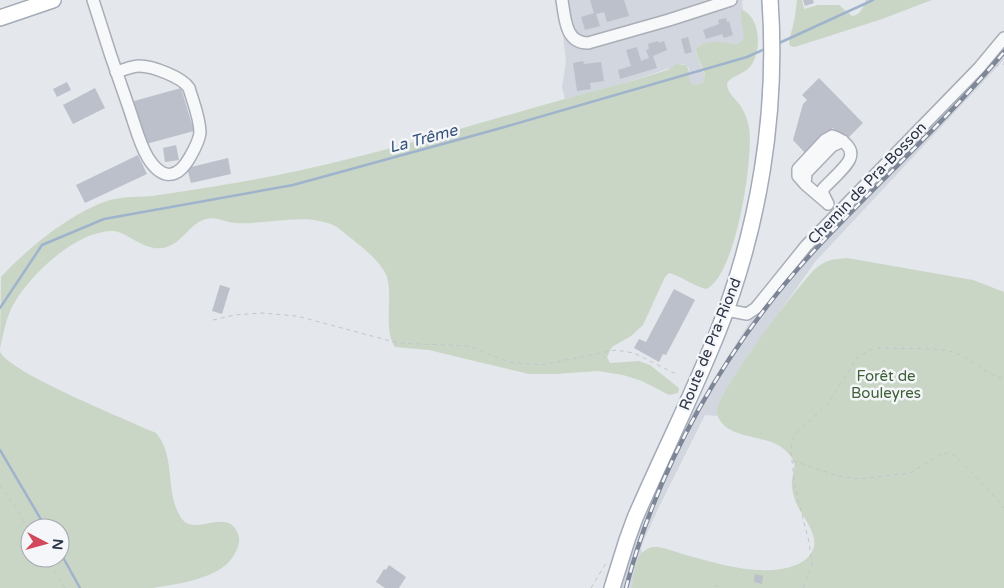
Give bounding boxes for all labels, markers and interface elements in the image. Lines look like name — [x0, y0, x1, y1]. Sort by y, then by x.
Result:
street label: Chemin de Pra-Bosson — [804, 118, 930, 248]
water label: La Trême — [387, 120, 460, 158]
street label: Route de Pra-Riond — [675, 275, 745, 413]
park label: Forêt de Bouleyres — [851, 367, 921, 402]
north arrow — [20, 518, 70, 568]
text: N — [48, 538, 66, 551]

